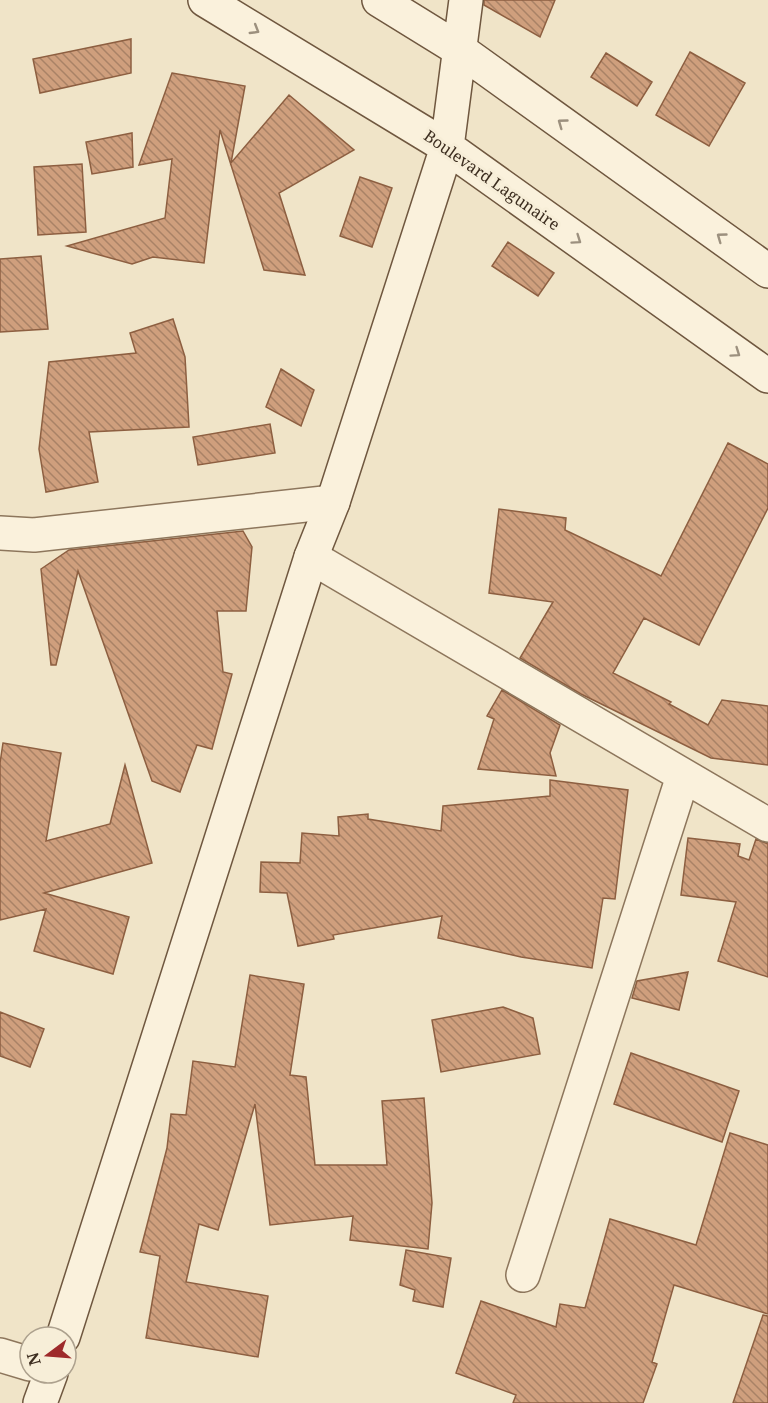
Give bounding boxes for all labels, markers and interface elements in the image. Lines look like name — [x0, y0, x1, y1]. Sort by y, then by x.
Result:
one-way arrow — [249, 23, 259, 35]
one-way arrow — [558, 119, 569, 130]
street label: Boulevard Lagunaire — [420, 125, 564, 235]
one-way arrow — [570, 233, 581, 244]
one-way arrow — [716, 233, 727, 244]
one-way arrow — [729, 346, 740, 357]
north arrow — [18, 1325, 78, 1385]
text: N — [21, 1350, 46, 1368]

